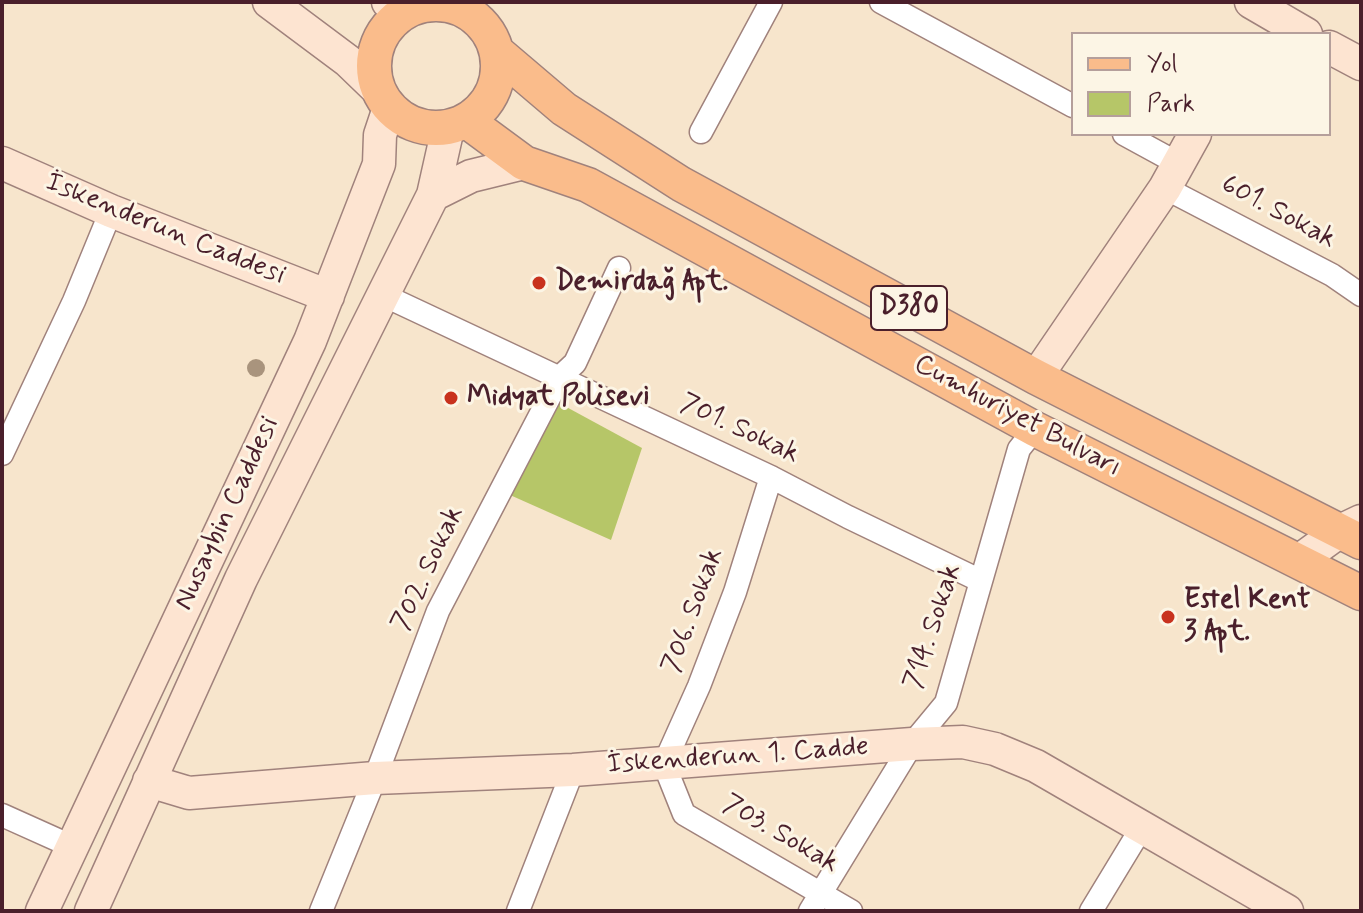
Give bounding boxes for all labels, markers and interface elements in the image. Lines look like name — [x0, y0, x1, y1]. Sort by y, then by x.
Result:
legend — [1071, 32, 1331, 136]
text: Yol — [1147, 49, 1177, 80]
text: Park — [1147, 89, 1195, 120]
street label: İskenderun Caddesi — [40, 167, 290, 293]
street label: 601. Sokak — [1215, 169, 1341, 257]
place label: Demirdağ Apt. — [555, 266, 728, 300]
marker: Demirdağ Apt. — [530, 274, 548, 292]
road number: D380 — [871, 286, 947, 330]
street label: Cumhuriyet Bulvarı — [908, 348, 1126, 486]
place label: Midyat Polisevi — [467, 381, 649, 415]
street label: 701. Sokak — [674, 388, 804, 472]
marker: Midyat Polisevi — [442, 389, 460, 407]
street label: Nusaybin Caddesi — [168, 412, 288, 616]
street label: 702. Sokak — [385, 501, 473, 637]
street label: 706. Sokak — [656, 544, 732, 678]
street label: 714. Sokak — [898, 560, 970, 694]
place label: Estel Kent 3 Apt. — [1184, 584, 1310, 650]
marker: Estel Kent 3 Apt. — [1159, 608, 1177, 626]
street label: İskenderun 1. Cadde — [606, 731, 870, 783]
street label: 703. Sokak — [716, 788, 844, 882]

